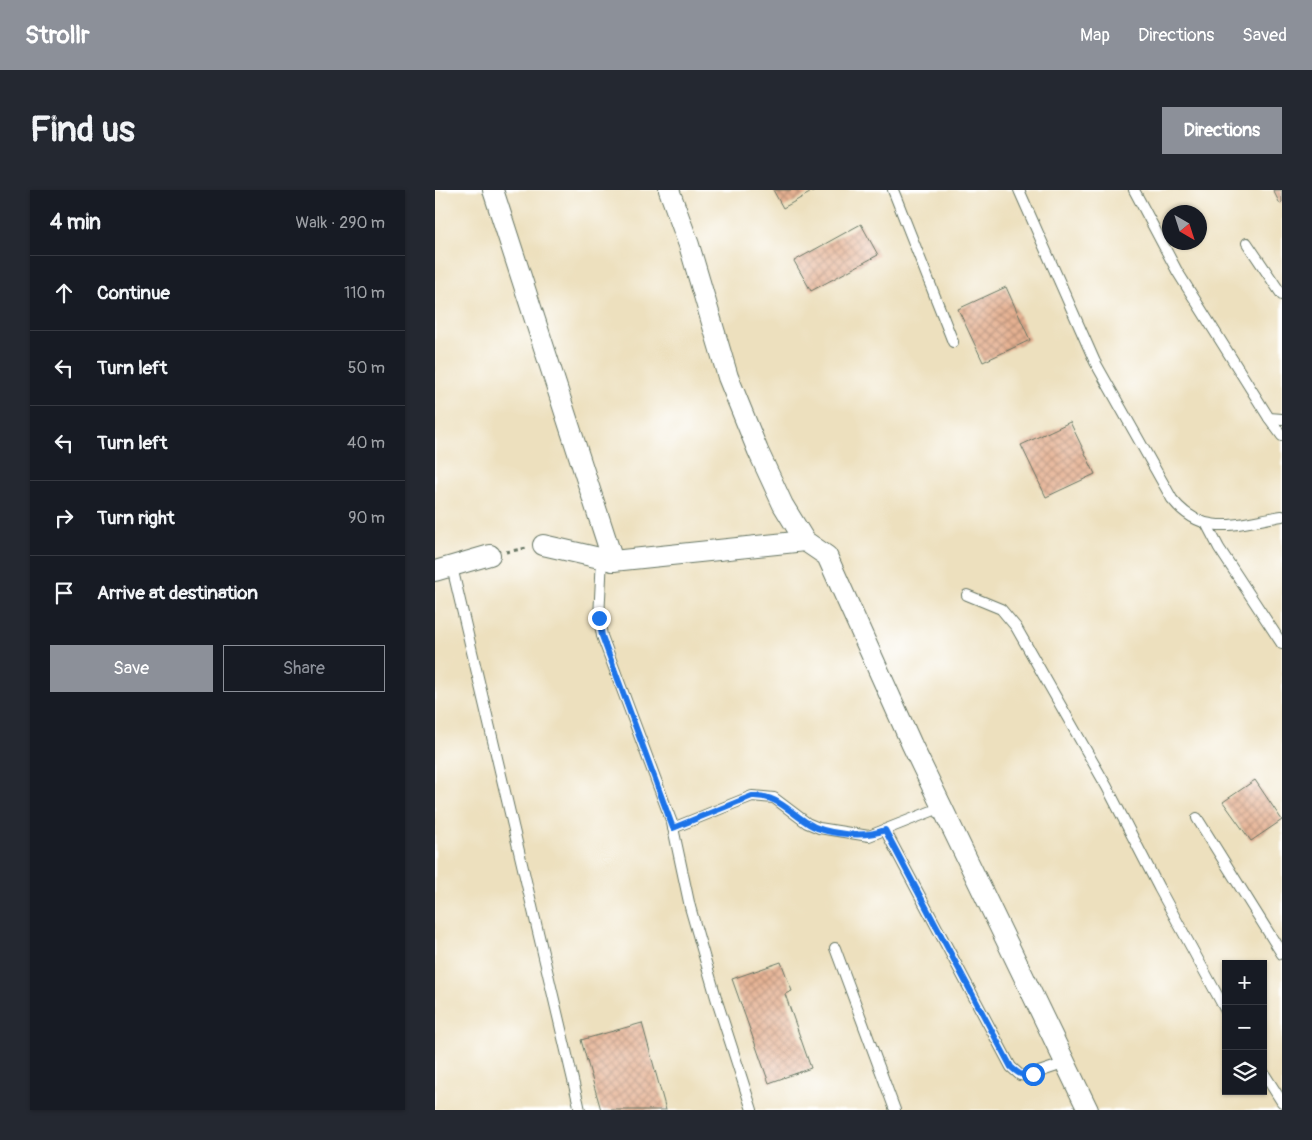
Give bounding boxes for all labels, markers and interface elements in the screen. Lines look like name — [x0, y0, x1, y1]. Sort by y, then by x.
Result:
text: Strollr — [25, 21, 90, 50]
text: Map — [1080, 24, 1110, 47]
text: Directions — [1138, 24, 1214, 47]
text: Saved — [1242, 24, 1287, 47]
button: Directions — [1162, 107, 1282, 154]
text: Find us — [30, 108, 135, 152]
north arrow — [1162, 205, 1207, 250]
text: 4 min — [50, 209, 101, 236]
text: Walk · 290 m — [296, 213, 385, 233]
icon: ahead — [50, 279, 78, 307]
text: Continue — [97, 281, 170, 305]
text: 110 m — [344, 283, 385, 303]
icon: left — [50, 354, 78, 382]
text: Turn left — [97, 356, 167, 380]
text: 50 m — [348, 358, 385, 378]
icon: left — [50, 429, 78, 457]
text: Turn left — [97, 431, 167, 455]
text: 40 m — [347, 433, 385, 453]
icon: right — [50, 504, 78, 532]
text: Turn right — [97, 506, 175, 530]
text: 90 m — [348, 508, 385, 528]
icon: arrive — [50, 579, 78, 607]
text: Arrive at destination — [97, 581, 258, 605]
route end — [588, 607, 611, 630]
button: Save — [50, 645, 213, 692]
button: Share — [223, 645, 385, 692]
map controls — [1222, 960, 1267, 1095]
button: + — [1222, 960, 1267, 1005]
button: − — [1222, 1005, 1267, 1050]
button: layers — [1222, 1050, 1267, 1095]
route start — [1022, 1063, 1045, 1086]

